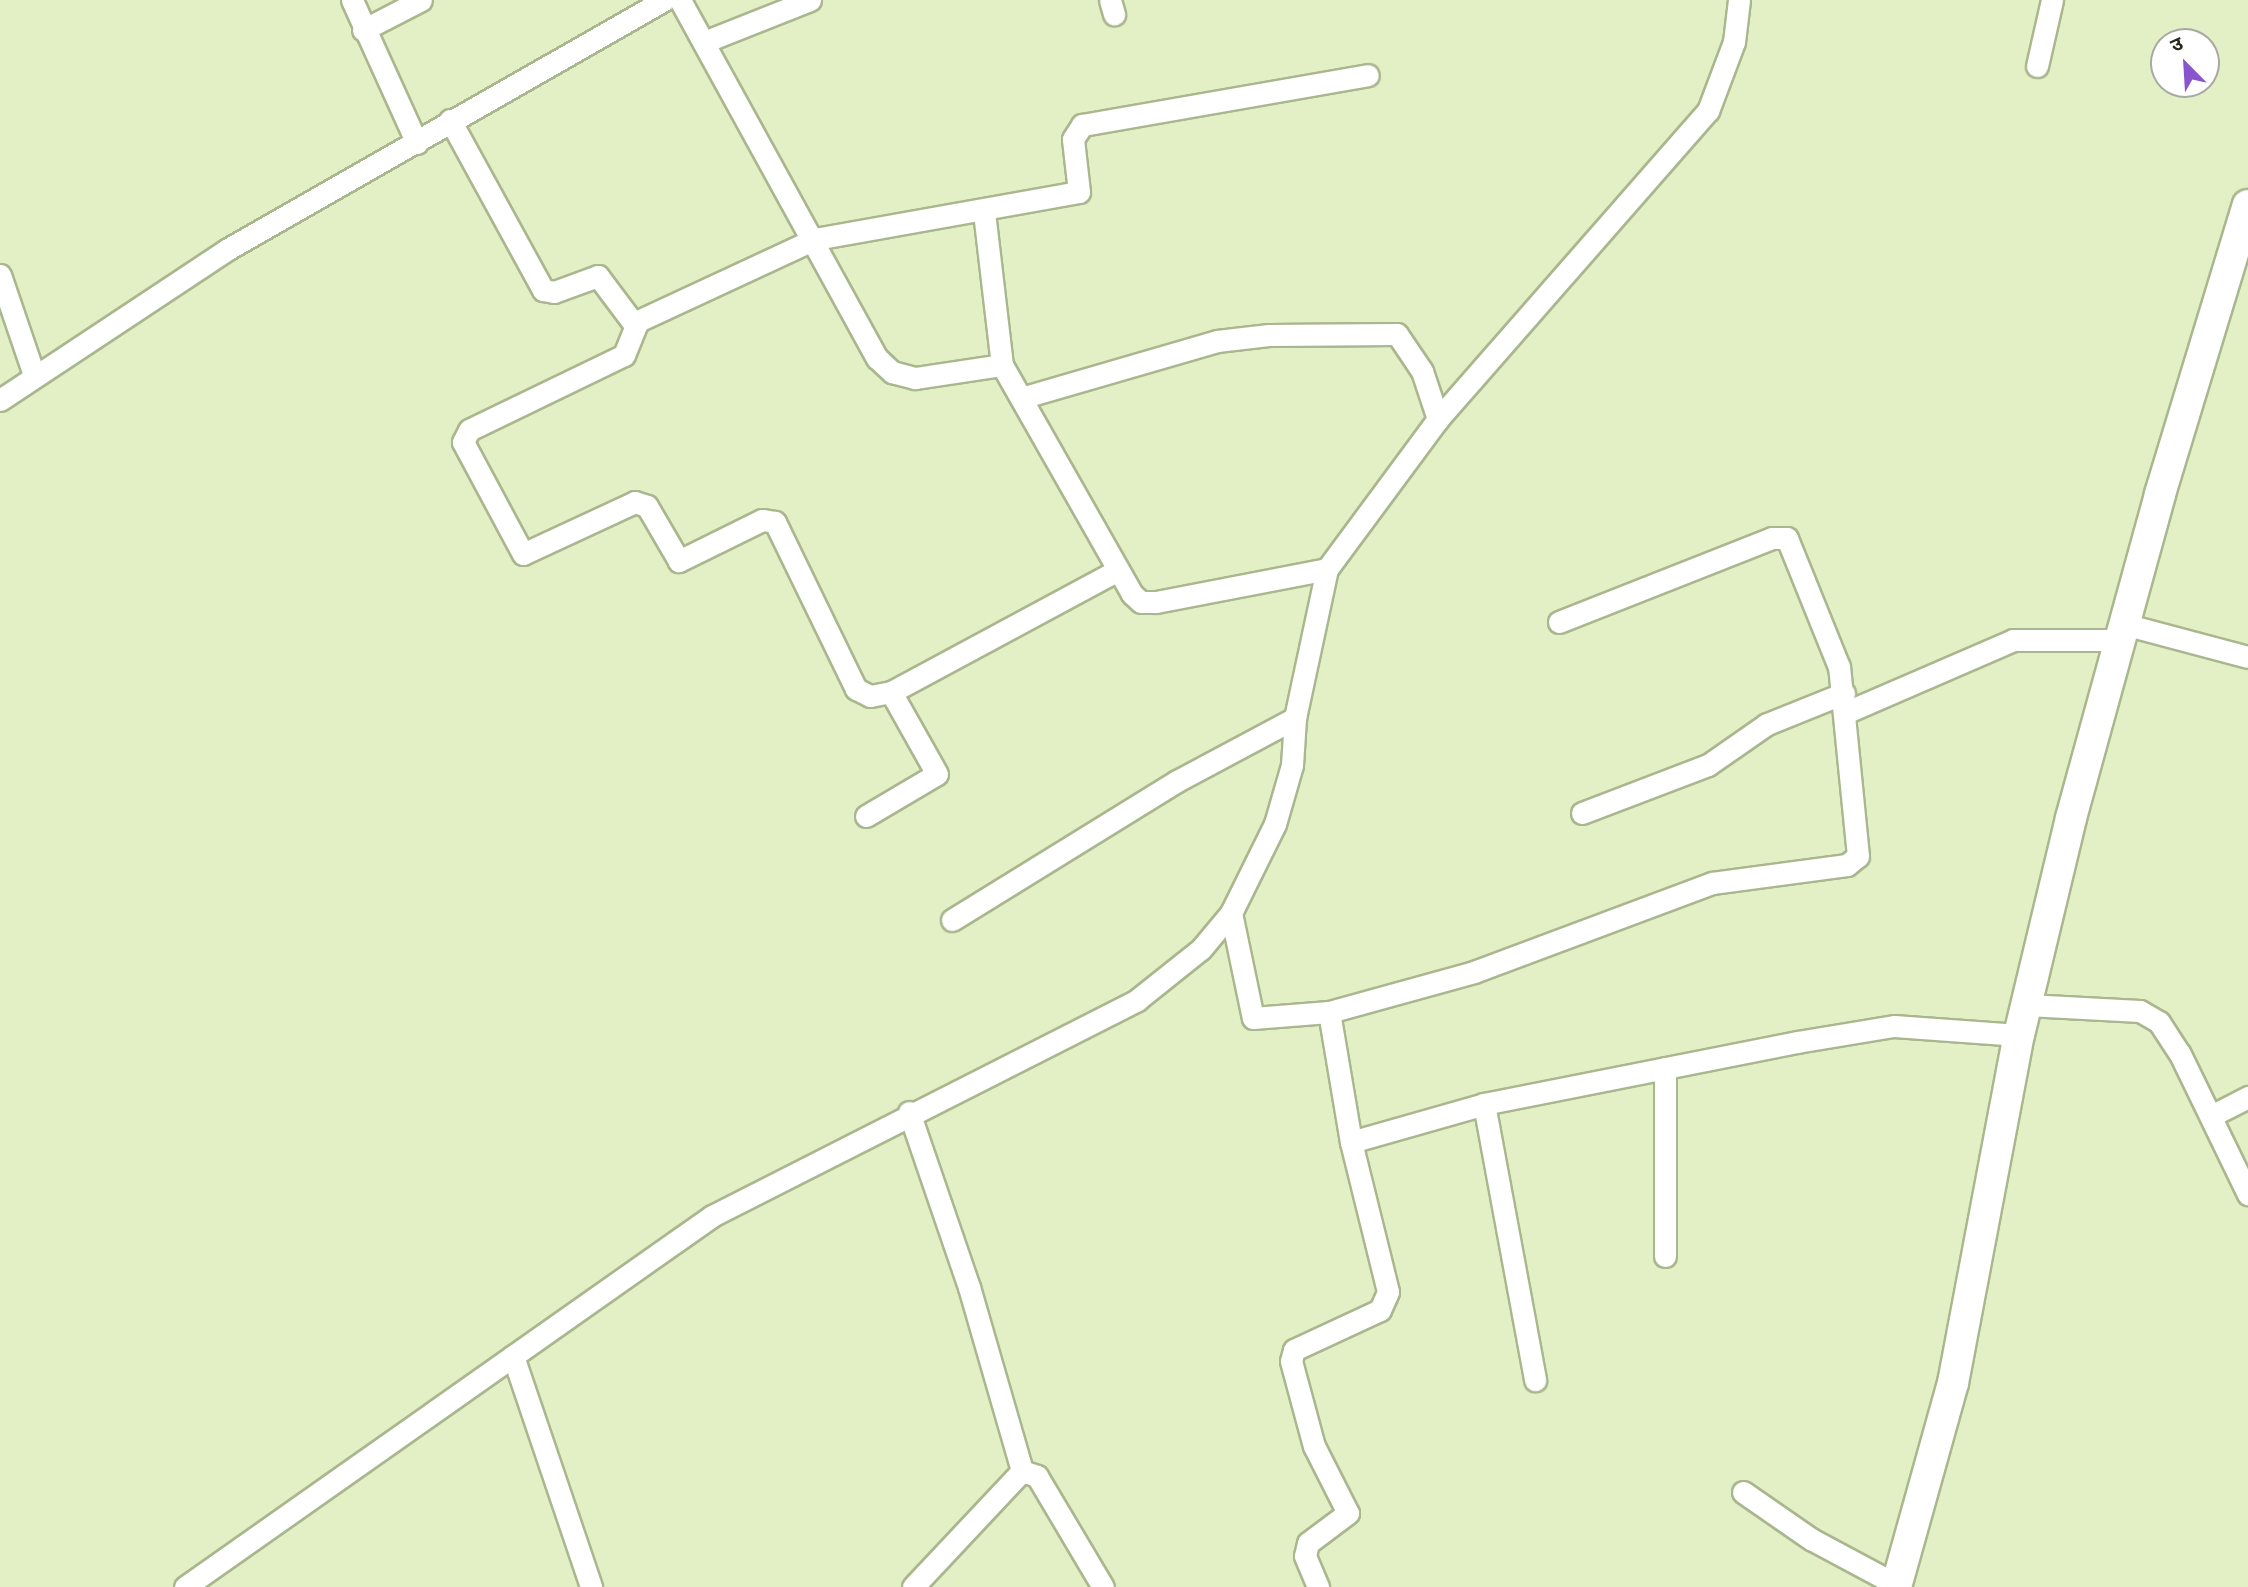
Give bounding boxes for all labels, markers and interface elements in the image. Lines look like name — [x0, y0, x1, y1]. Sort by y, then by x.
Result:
north arrow — [2150, 28, 2220, 98]
text: उ — [2168, 34, 2186, 56]

